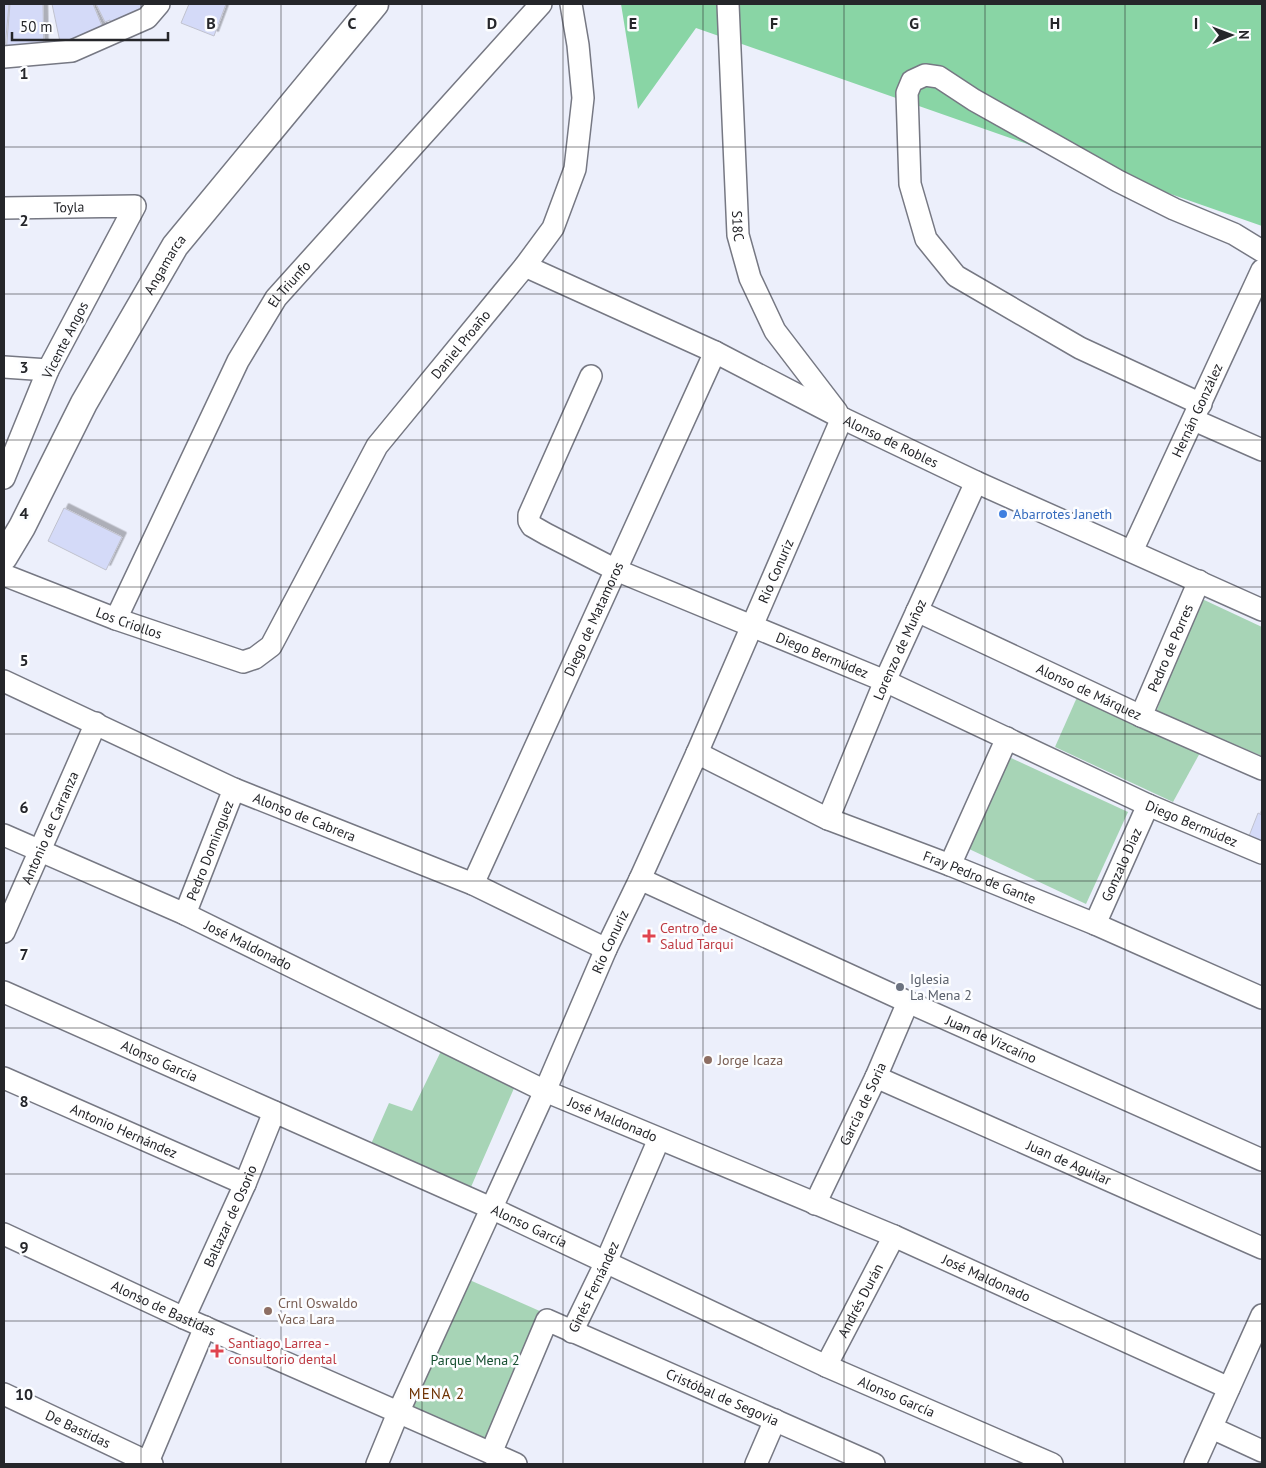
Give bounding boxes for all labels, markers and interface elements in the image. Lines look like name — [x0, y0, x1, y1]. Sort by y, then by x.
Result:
scale bar — [12, 10, 169, 42]
north arrow — [1206, 10, 1256, 60]
text: B — [206, 13, 216, 33]
text: C — [348, 13, 357, 33]
text: D — [487, 13, 497, 33]
text: E — [629, 13, 637, 33]
text: F — [770, 13, 778, 33]
text: G — [909, 13, 919, 33]
text: H — [1050, 13, 1060, 33]
text: I — [1194, 13, 1198, 33]
text: 50 m — [20, 17, 53, 36]
text: N — [1235, 30, 1253, 40]
text: 1 — [19, 63, 29, 83]
street label: Toyla — [53, 198, 85, 216]
text: 2 — [19, 210, 29, 230]
street label: S18C — [728, 210, 748, 243]
street label: Angamarca — [140, 231, 190, 298]
street label: El Triunfo — [263, 257, 314, 311]
street label: Vicente Angos — [37, 298, 92, 383]
street label: Daniel Proaño — [427, 306, 494, 383]
text: 3 — [19, 357, 29, 377]
street label: Hernán González — [1168, 360, 1227, 460]
street label: Alonso de Robles — [841, 411, 941, 472]
text: 4 — [19, 503, 29, 523]
place label: Abarrotes Janeth — [1013, 505, 1112, 523]
marker: Abarrotes Janeth — [997, 508, 1009, 520]
street label: Río Conuriz — [754, 536, 798, 606]
street label: Diego de Matamoros — [560, 559, 627, 679]
street label: Lorenzo de Muñoz — [869, 596, 930, 703]
street label: Pedro de Porres — [1143, 601, 1197, 695]
street label: Los Criollos — [93, 603, 165, 643]
street label: Diego Bermúdez — [773, 628, 871, 682]
text: 5 — [19, 650, 29, 670]
street label: Alonso de Márquez — [1034, 659, 1145, 724]
street label: Antonio de Carranza — [17, 769, 83, 887]
street label: Alonso de Cabrera — [251, 789, 359, 846]
street label: Diego Bermúdez — [1143, 796, 1241, 851]
text: 6 — [19, 797, 29, 817]
street label: Pedro Dominguez — [182, 798, 238, 903]
street label: Gonzalo Diaz — [1097, 825, 1146, 904]
street label: Fray Pedro de Gante — [921, 847, 1039, 908]
street label: Río Conuriz — [588, 907, 633, 976]
street label: José Maldonado — [201, 916, 295, 974]
place label: Centro de Salud Tarqui — [660, 919, 734, 953]
marker: Centro de Salud Tarqui — [642, 929, 656, 943]
text: 7 — [19, 944, 29, 964]
place label: Iglesia La Mena 2 — [910, 970, 972, 1004]
marker: Iglesia La Mena 2 — [894, 981, 906, 993]
street label: Juan de Vizcaíno — [942, 1011, 1040, 1067]
street label: Alonso García — [118, 1036, 201, 1086]
place label: Jorge Icaza — [717, 1051, 783, 1069]
marker: Jorge Icaza — [702, 1054, 714, 1066]
street label: Garcia de Soria — [835, 1060, 890, 1148]
text: 8 — [19, 1091, 29, 1111]
street label: José Maldonado — [564, 1092, 660, 1146]
street label: Antonio Hernández — [68, 1099, 180, 1162]
street label: Juan de Aguilar — [1023, 1135, 1114, 1189]
street label: Baltazar de Osorio — [199, 1162, 261, 1270]
street label: Alonso García — [488, 1200, 570, 1252]
text: 9 — [19, 1237, 29, 1257]
street label: Ginés Fernández — [564, 1239, 623, 1335]
street label: José Maldonado — [938, 1250, 1033, 1306]
street label: Andrés Durán — [834, 1260, 887, 1341]
street label: Alonso de Bastidas — [108, 1276, 219, 1340]
place label: Crnl Oswaldo Vaca Lara — [277, 1294, 358, 1328]
marker: Crnl Oswaldo Vaca Lara — [262, 1305, 274, 1317]
place label: Santiago Larrea - consultorio dental — [228, 1334, 337, 1368]
marker: Santiago Larrea - consultorio dental — [210, 1344, 224, 1358]
park label: Parque Mena 2 — [430, 1351, 520, 1369]
street label: Cristóbal de Segovia — [663, 1364, 782, 1430]
street label: Alonso García — [855, 1372, 938, 1421]
text: 10 — [15, 1384, 33, 1404]
district label: MENA 2 — [409, 1384, 465, 1403]
street label: De Bastidas — [43, 1406, 114, 1452]

